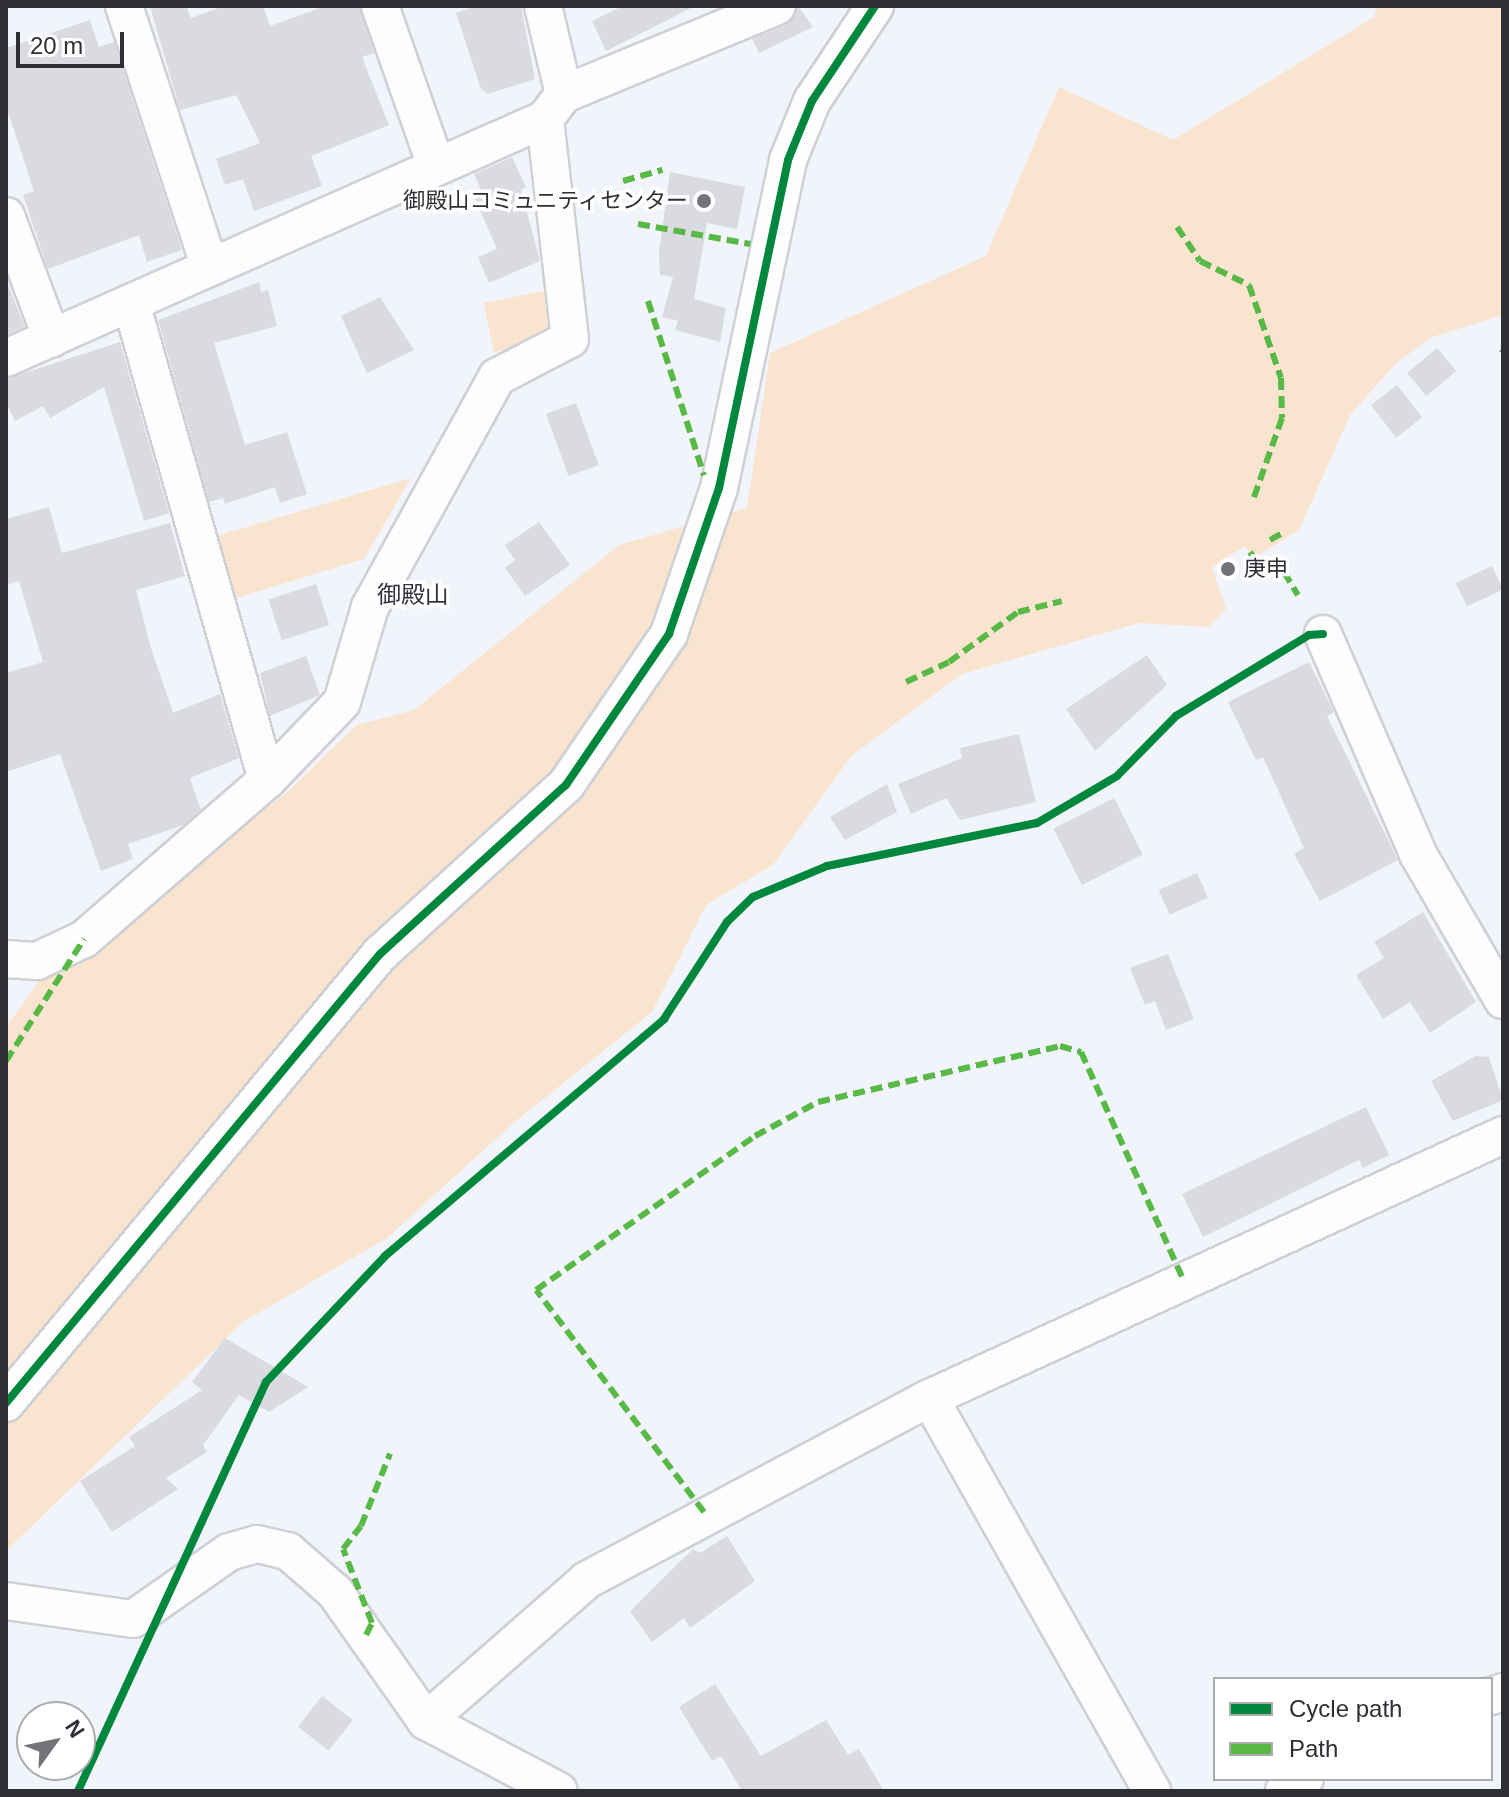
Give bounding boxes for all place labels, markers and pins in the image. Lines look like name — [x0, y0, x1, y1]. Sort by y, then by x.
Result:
place label: 御殿山コミュニティセンター — [402, 188, 688, 214]
marker: 御殿山コミュニティセンター — [695, 192, 713, 210]
place label: 庚申 — [1244, 556, 1288, 582]
marker: 庚申 — [1219, 560, 1237, 578]

